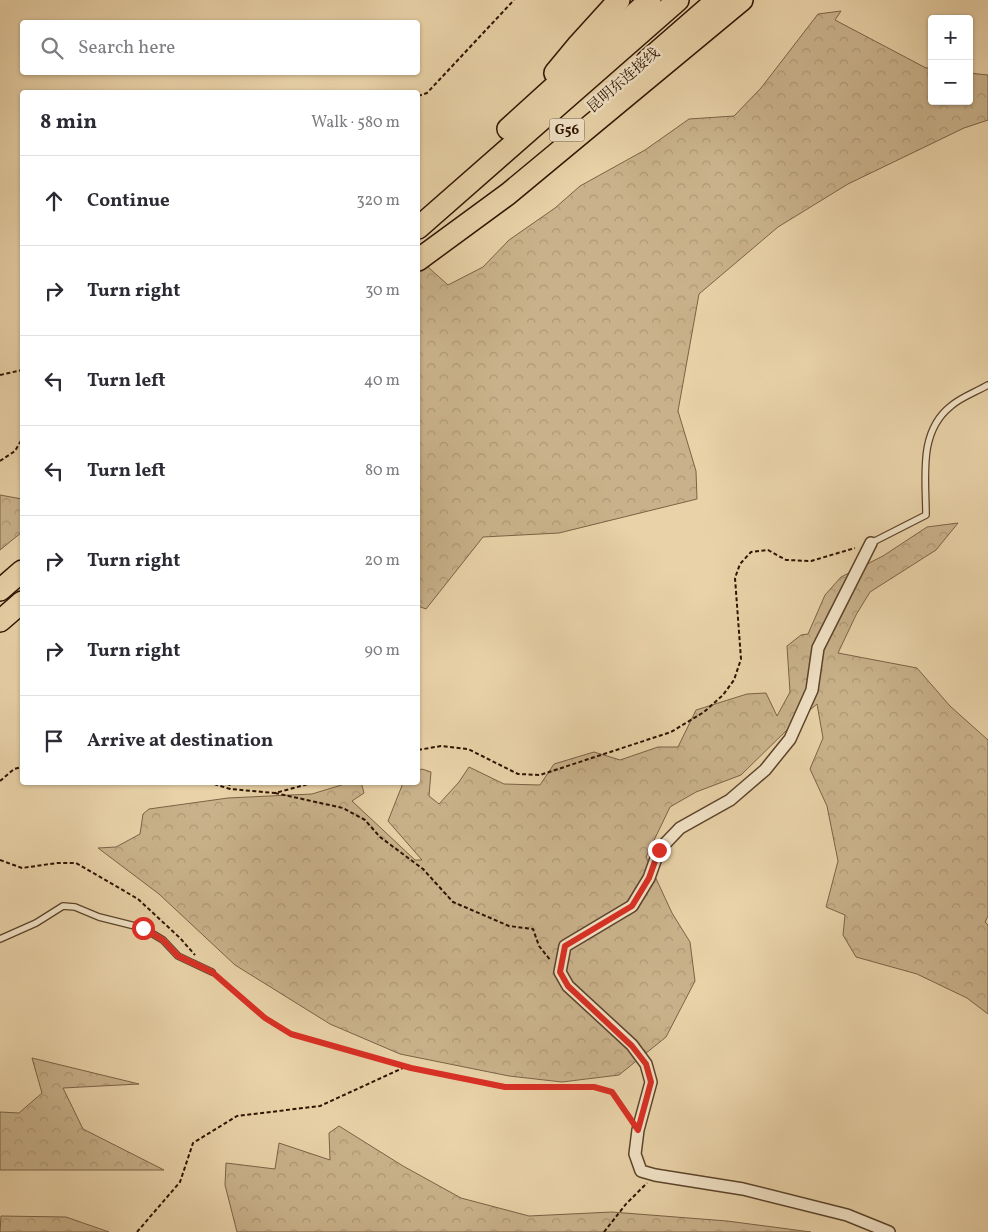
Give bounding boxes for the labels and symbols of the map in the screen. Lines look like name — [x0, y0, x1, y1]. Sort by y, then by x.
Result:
street label: 昆明东连接线 — [583, 44, 665, 118]
road number: G56 — [550, 118, 584, 142]
route end — [648, 839, 671, 862]
route start — [132, 917, 155, 940]

